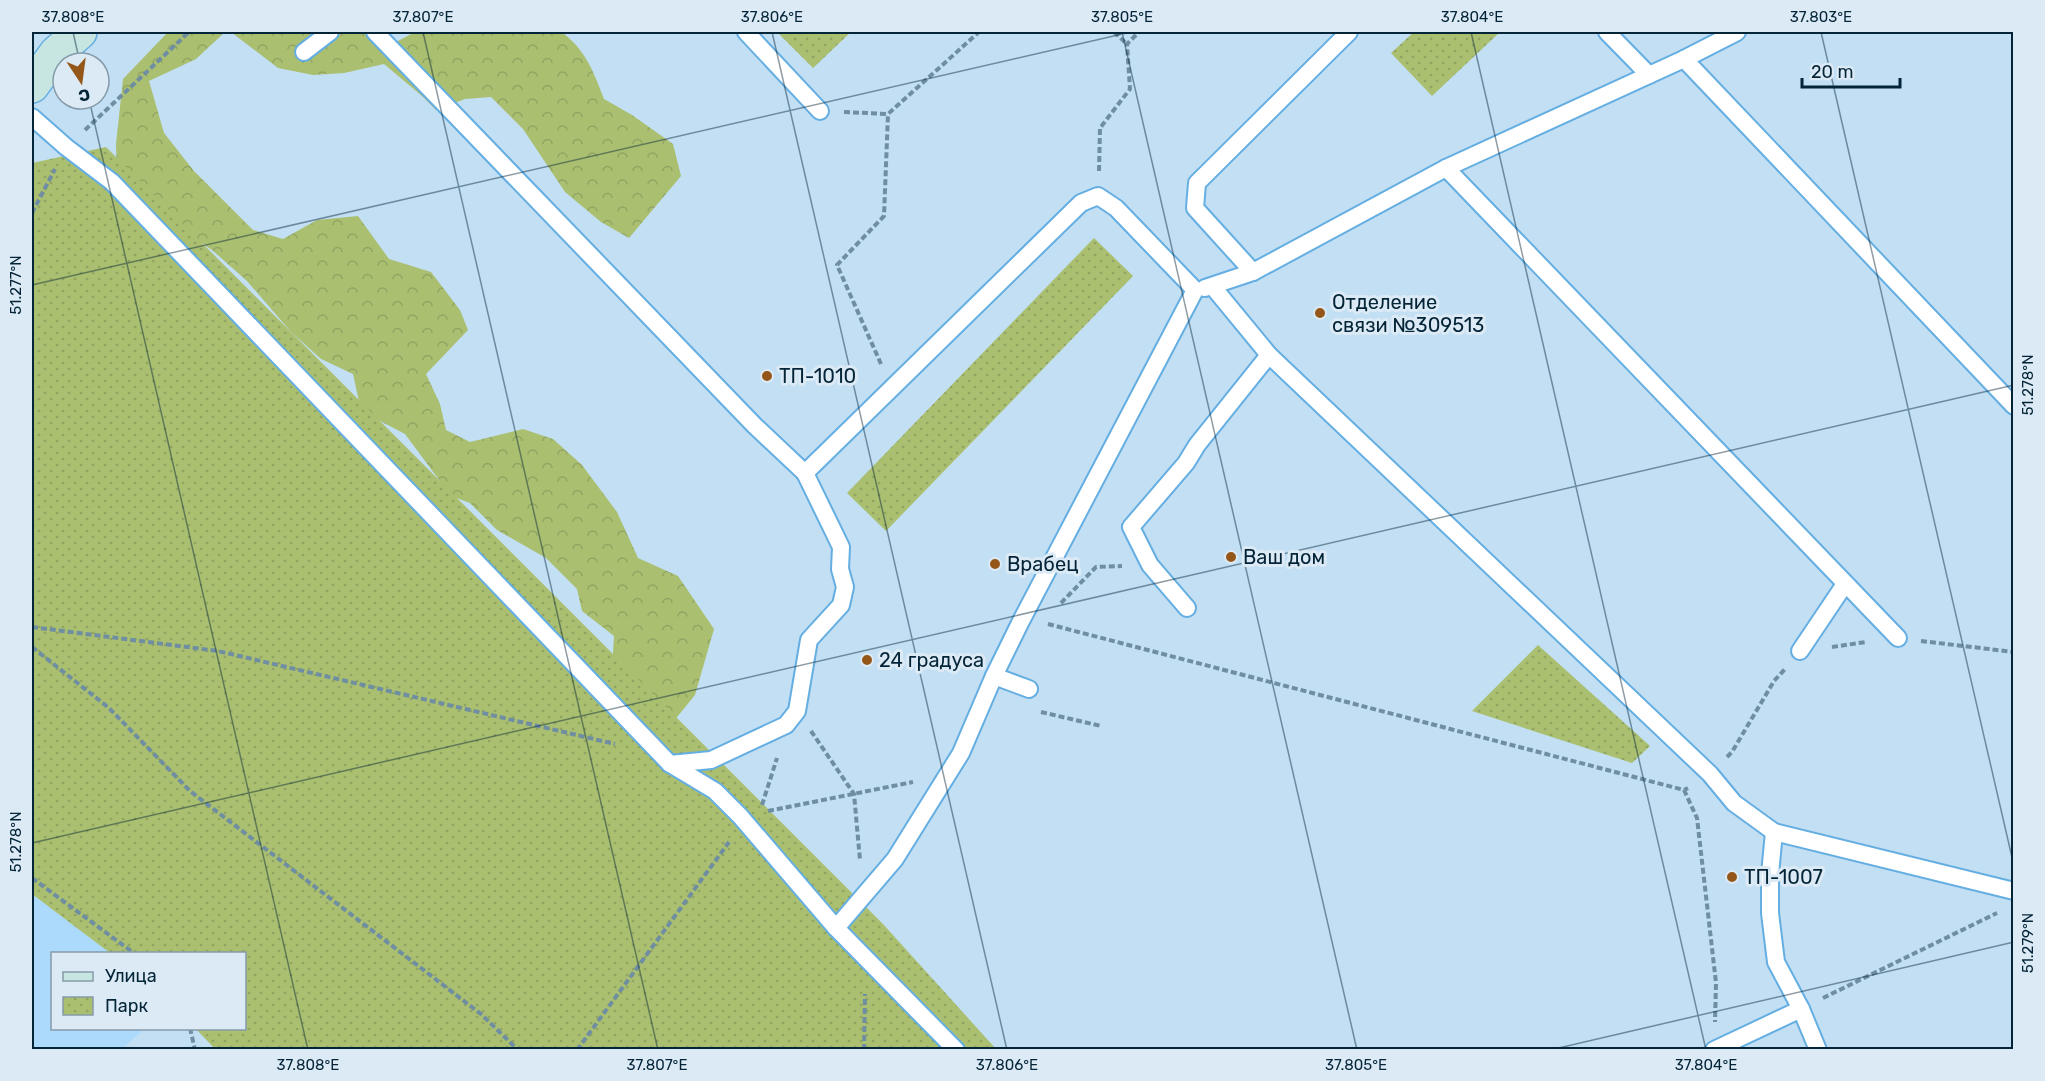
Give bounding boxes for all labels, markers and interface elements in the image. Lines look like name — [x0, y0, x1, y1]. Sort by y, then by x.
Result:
text: 37.808°E — [42, 8, 104, 26]
text: 37.807°E — [392, 8, 454, 26]
text: 37.806°E — [741, 8, 803, 26]
text: 37.805°E — [1091, 8, 1153, 26]
text: 37.804°E — [1441, 8, 1503, 26]
text: 37.803°E — [1790, 8, 1852, 26]
north arrow — [51, 51, 111, 111]
scale bar — [1802, 51, 1900, 89]
text: 20 m — [1811, 61, 1853, 83]
text: С — [77, 85, 92, 106]
text: 51.277°N — [7, 255, 25, 315]
place label: Отделение связи №309513 — [1332, 290, 1484, 337]
marker: Отделение связи №309513 — [1313, 306, 1327, 320]
text: 51.278°N — [2019, 354, 2037, 416]
place label: ТП-1010 — [779, 364, 856, 388]
marker: ТП-1010 — [760, 369, 774, 383]
place label: Ваш дом — [1243, 545, 1325, 569]
marker: Ваш дом — [1224, 550, 1238, 564]
place label: Врабец — [1007, 552, 1079, 576]
marker: Врабец — [988, 557, 1002, 571]
place label: 24 градуса — [879, 648, 984, 672]
marker: 24 градуса — [860, 653, 874, 667]
text: 51.278°N — [7, 811, 25, 873]
place label: ТП-1007 — [1744, 865, 1823, 889]
marker: ТП-1007 — [1725, 870, 1739, 884]
text: 51.279°N — [2019, 913, 2037, 973]
legend — [51, 952, 246, 1030]
text: Улица — [105, 965, 157, 987]
text: Парк — [105, 995, 149, 1017]
text: 37.808°E — [277, 1056, 339, 1074]
text: 37.807°E — [626, 1056, 688, 1074]
text: 37.806°E — [976, 1056, 1038, 1074]
text: 37.805°E — [1325, 1056, 1387, 1074]
text: 37.804°E — [1675, 1056, 1737, 1074]

